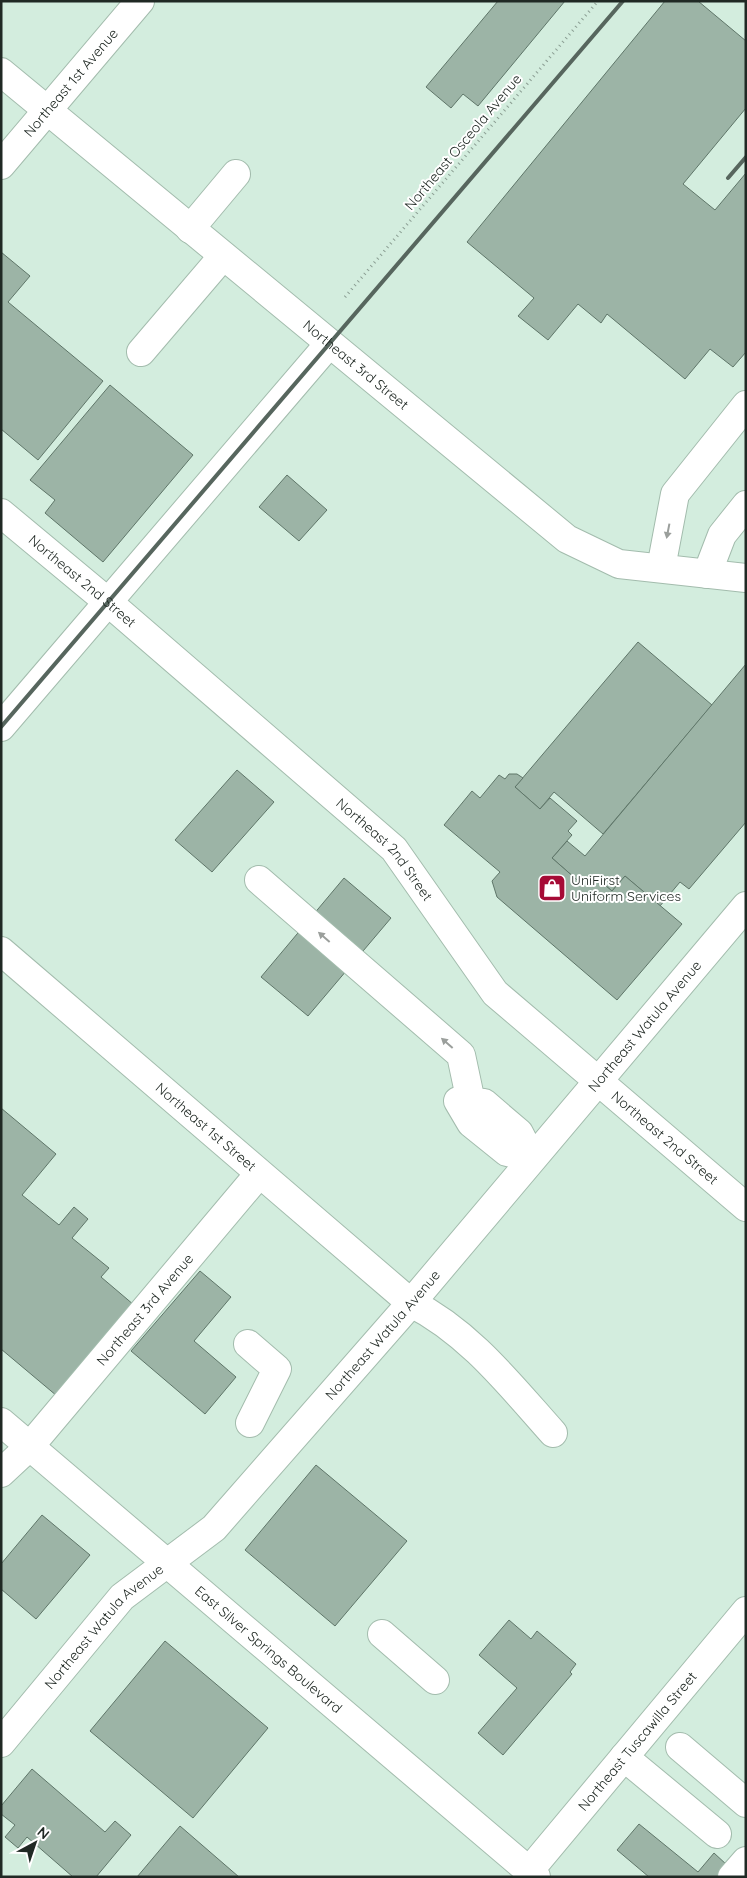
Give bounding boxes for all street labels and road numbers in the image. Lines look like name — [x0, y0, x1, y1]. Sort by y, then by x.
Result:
street label: Northeast 1st Avenue — [20, 25, 122, 141]
street label: Northeast Osceola Avenue — [401, 70, 525, 214]
street label: Northeast 3rd Street — [299, 316, 412, 414]
street label: Northeast 2nd Street — [25, 531, 140, 631]
street label: Northeast 2nd Street — [332, 794, 437, 905]
street label: Northeast Watula Avenue — [584, 957, 705, 1096]
street label: Northeast 1st Street — [152, 1079, 260, 1175]
street label: Northeast 2nd Street — [608, 1087, 722, 1188]
street label: Northeast 3rd Avenue — [93, 1250, 197, 1369]
street label: Northeast Watula Avenue — [321, 1266, 444, 1404]
street label: Northeast Watula Avenue — [41, 1560, 167, 1693]
street label: East Silver Springs Boulevard — [191, 1582, 346, 1717]
street label: Northeast Tuscawilla Street — [574, 1668, 701, 1815]

